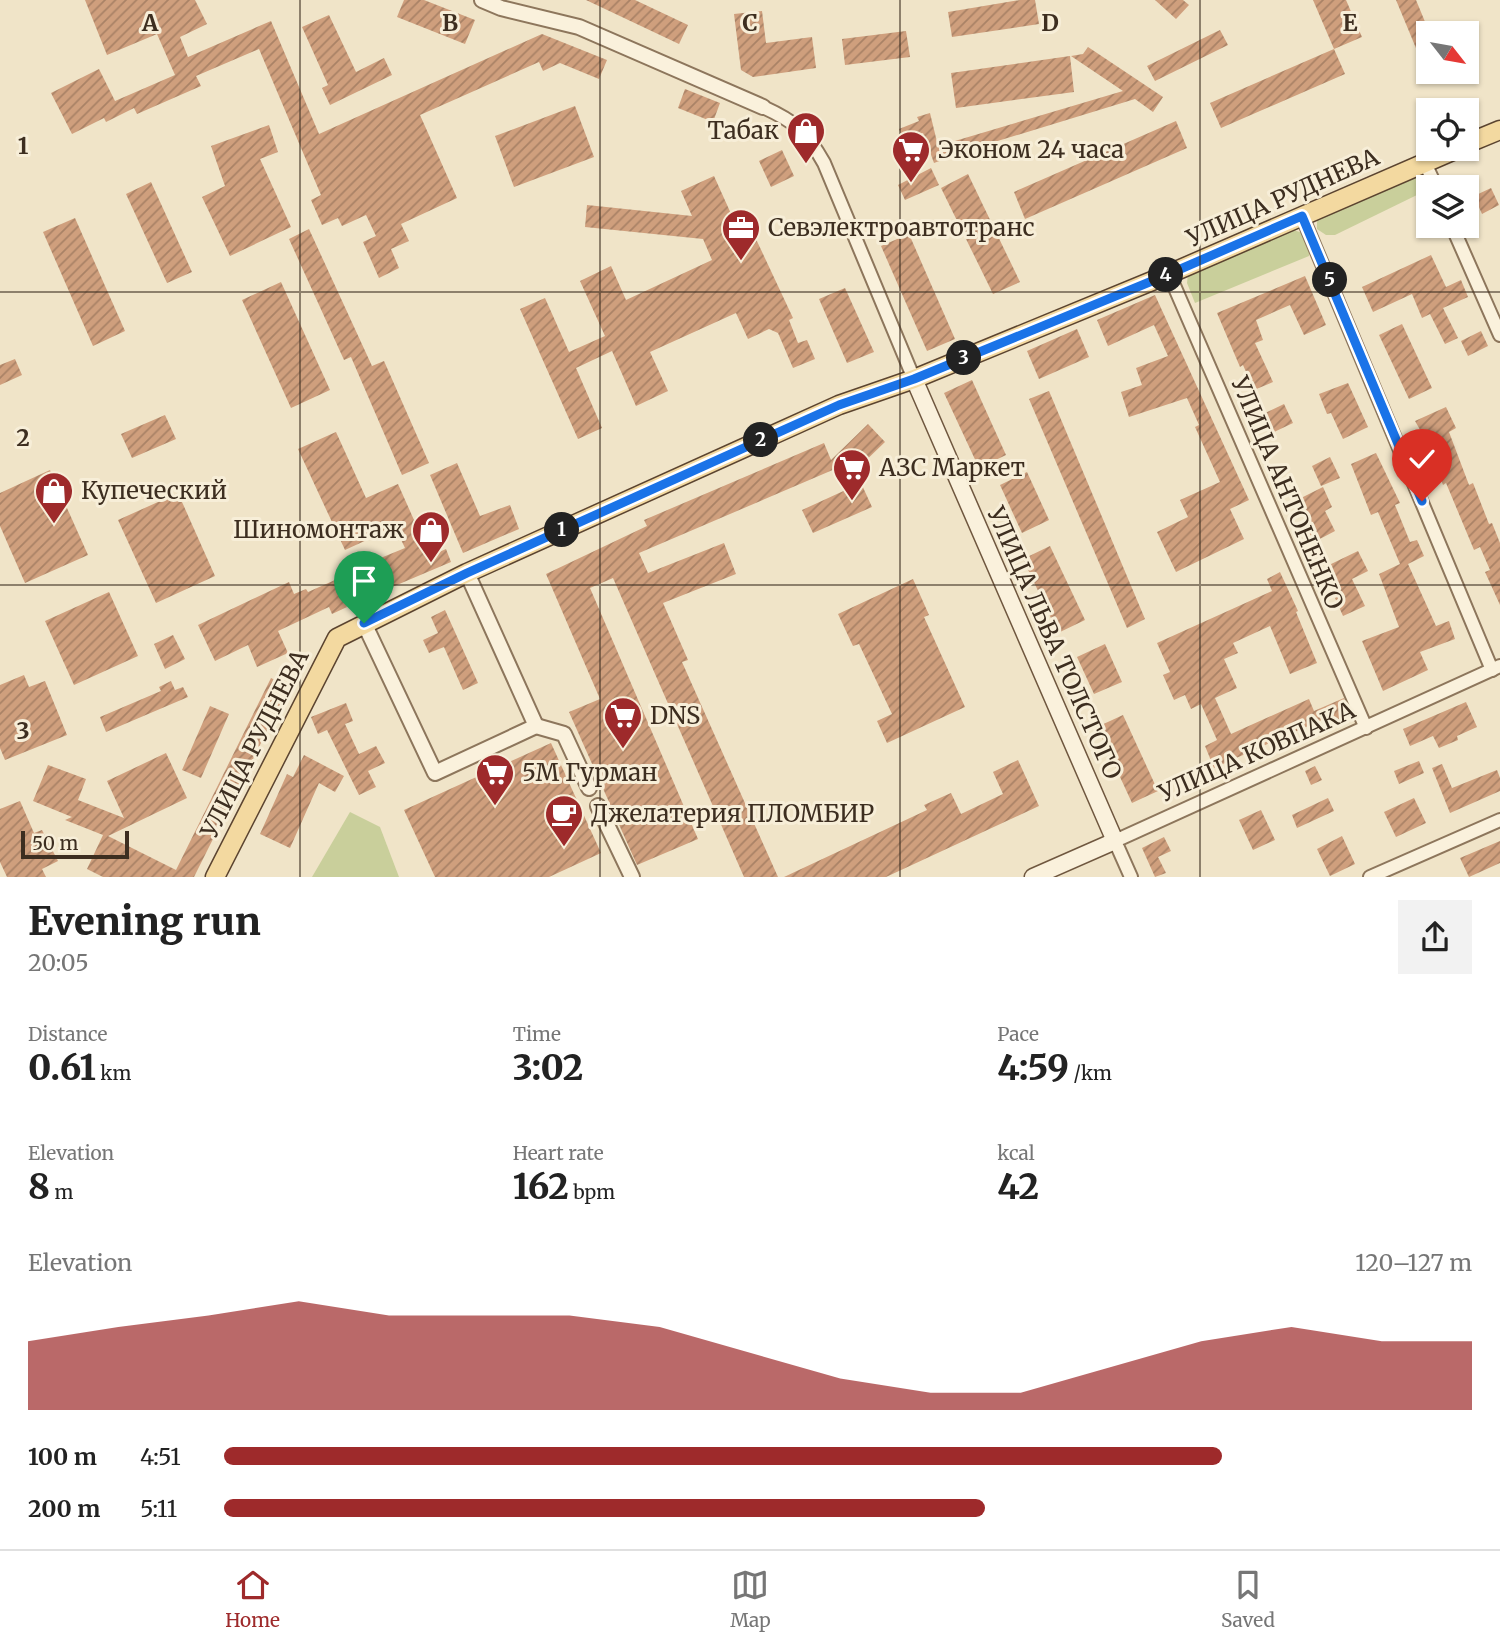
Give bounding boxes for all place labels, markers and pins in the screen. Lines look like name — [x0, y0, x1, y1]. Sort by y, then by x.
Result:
shop icon: Табак — [785, 110, 827, 165]
place label: Табак — [707, 115, 779, 146]
supermarket icon: Эконом 24 часа — [890, 129, 932, 184]
place label: Эконом 24 часа — [938, 134, 1124, 165]
office icon: Севэлектроавтотранс — [720, 207, 762, 262]
place label: Севэлектроавтотранс — [768, 212, 1035, 243]
pin: 4 — [1148, 258, 1184, 292]
pin: 5 — [1312, 262, 1348, 298]
pin: 3 — [946, 340, 982, 376]
pin: 2 — [744, 422, 778, 458]
pin — [1392, 429, 1452, 501]
supermarket icon: АЗС Маркет — [831, 447, 873, 502]
place label: АЗС Маркет — [878, 452, 1025, 483]
shop icon: Купеческий — [33, 470, 75, 525]
place label: Купеческий — [81, 475, 227, 506]
shop icon: Шиномонтаж — [410, 509, 452, 564]
pin: 1 — [544, 512, 580, 548]
place label: Шиномонтаж — [233, 514, 404, 545]
pin — [334, 551, 394, 623]
supermarket icon: DNS — [602, 695, 644, 750]
place label: DNS — [650, 700, 700, 731]
supermarket icon: 5М Гурман — [474, 752, 516, 807]
place label: 5М Гурман — [522, 757, 658, 788]
cafe icon: Джелатерия ПЛОМБИР — [543, 793, 585, 848]
place label: Джелатерия ПЛОМБИР — [591, 798, 874, 829]

